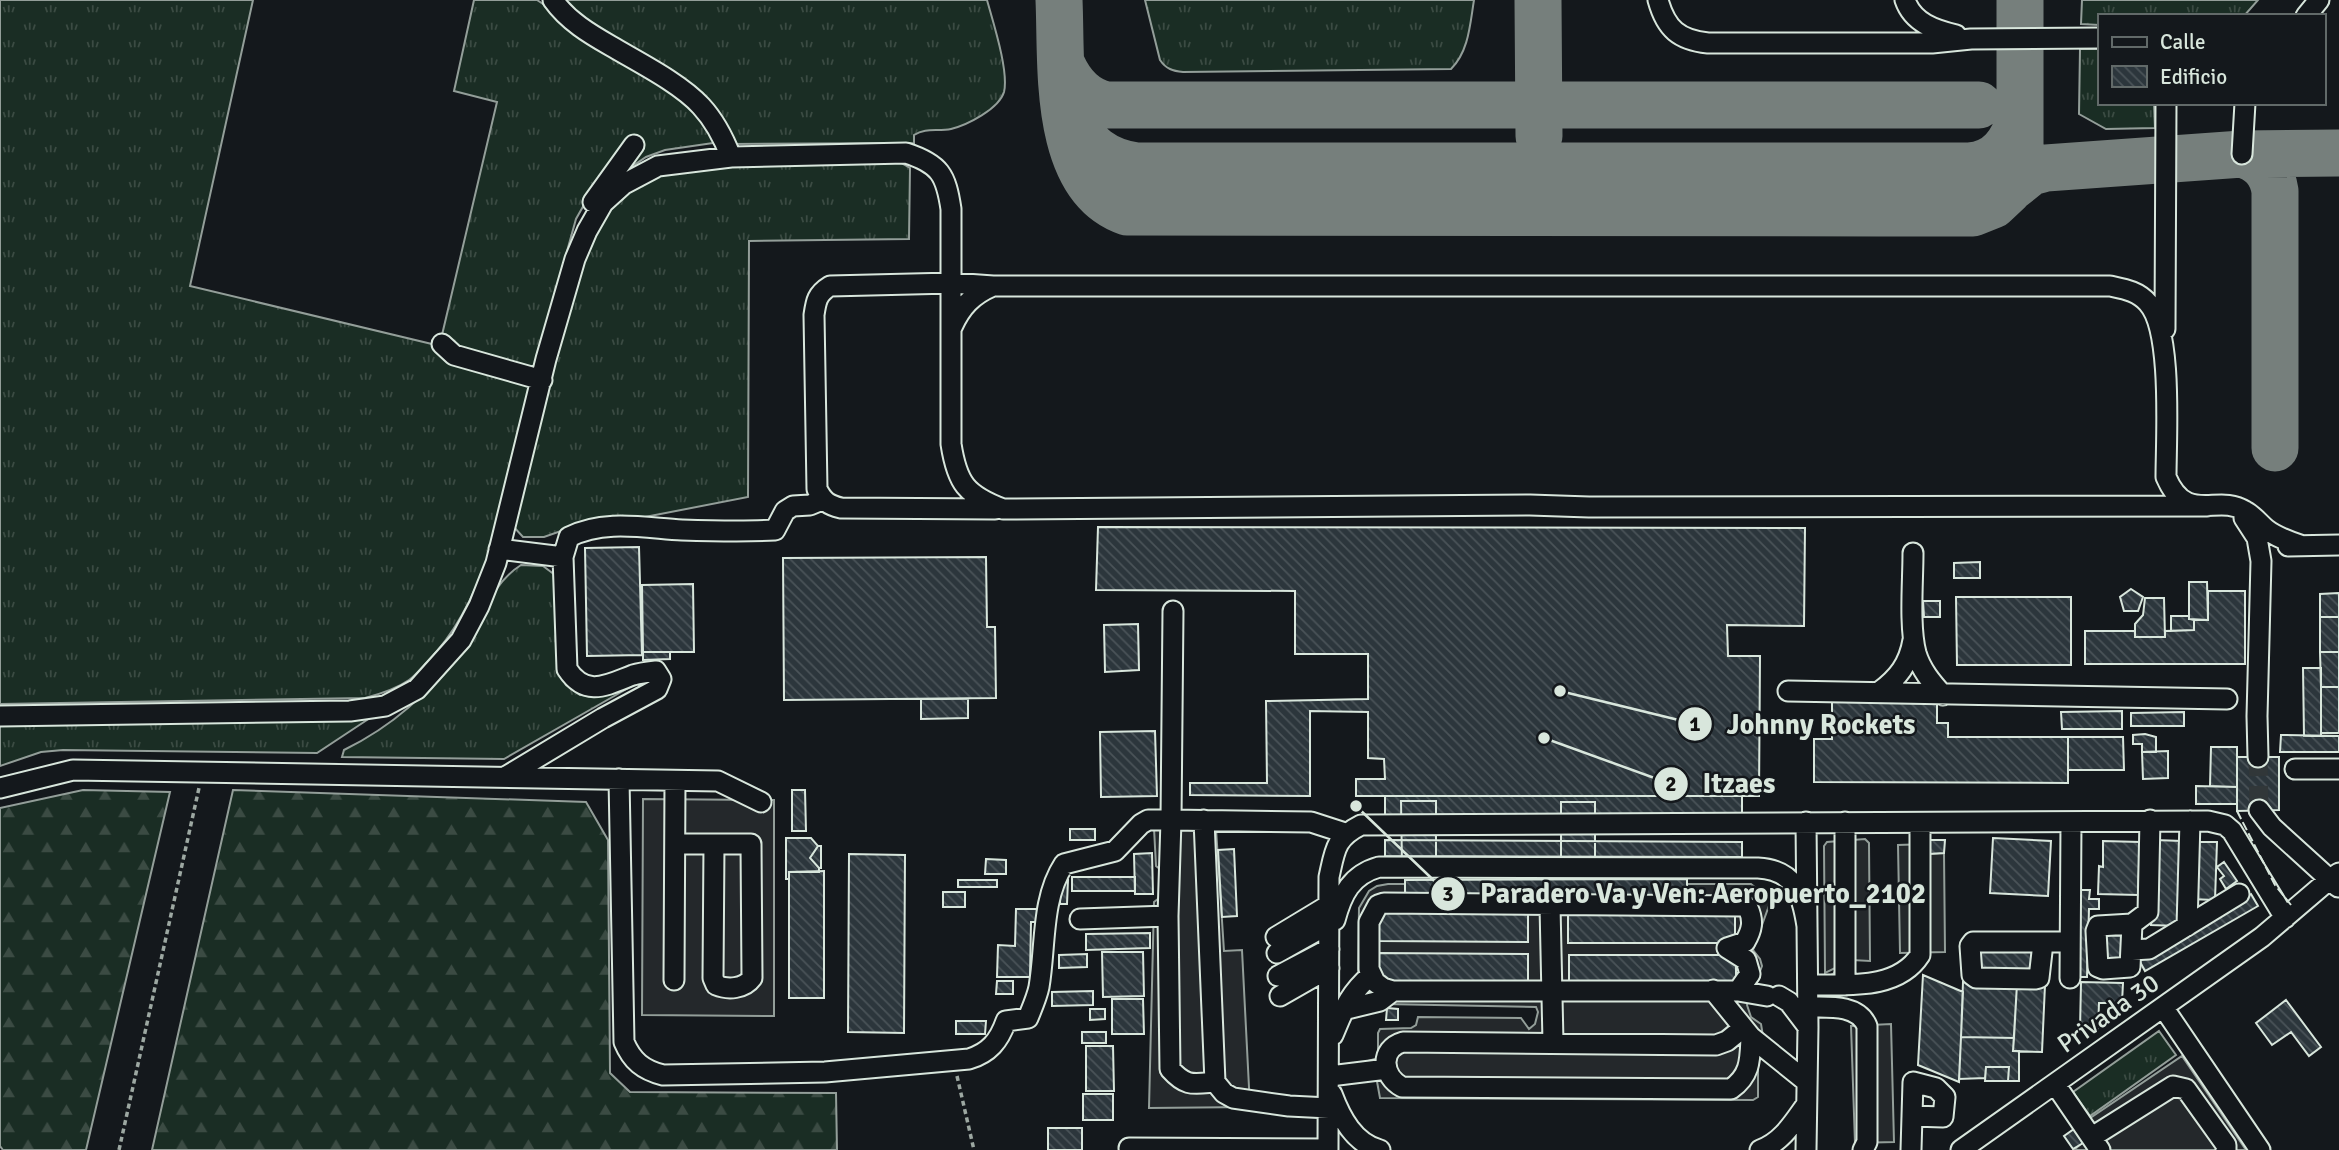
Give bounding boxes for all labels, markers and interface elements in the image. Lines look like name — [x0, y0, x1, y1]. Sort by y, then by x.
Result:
legend — [2098, 14, 2325, 105]
text: Calle — [2160, 29, 2206, 55]
text: Edificio — [2160, 64, 2227, 90]
callout: Johnny Rockets — [1677, 700, 1929, 749]
text: Johnny Rockets — [1726, 708, 1916, 742]
text: 1 — [1689, 711, 1701, 737]
callout: Itzaes — [1653, 759, 1789, 808]
text: Itzaes — [1703, 767, 1775, 801]
text: 2 — [1665, 771, 1677, 797]
callout: Paradero Va y Ven: Aeropuerto_2102 — [1431, 869, 1940, 918]
text: Paradero Va y Ven: Aeropuerto_2102 — [1480, 877, 1926, 911]
text: 3 — [1442, 881, 1454, 907]
street label: Privada 30 — [2052, 967, 2166, 1060]

